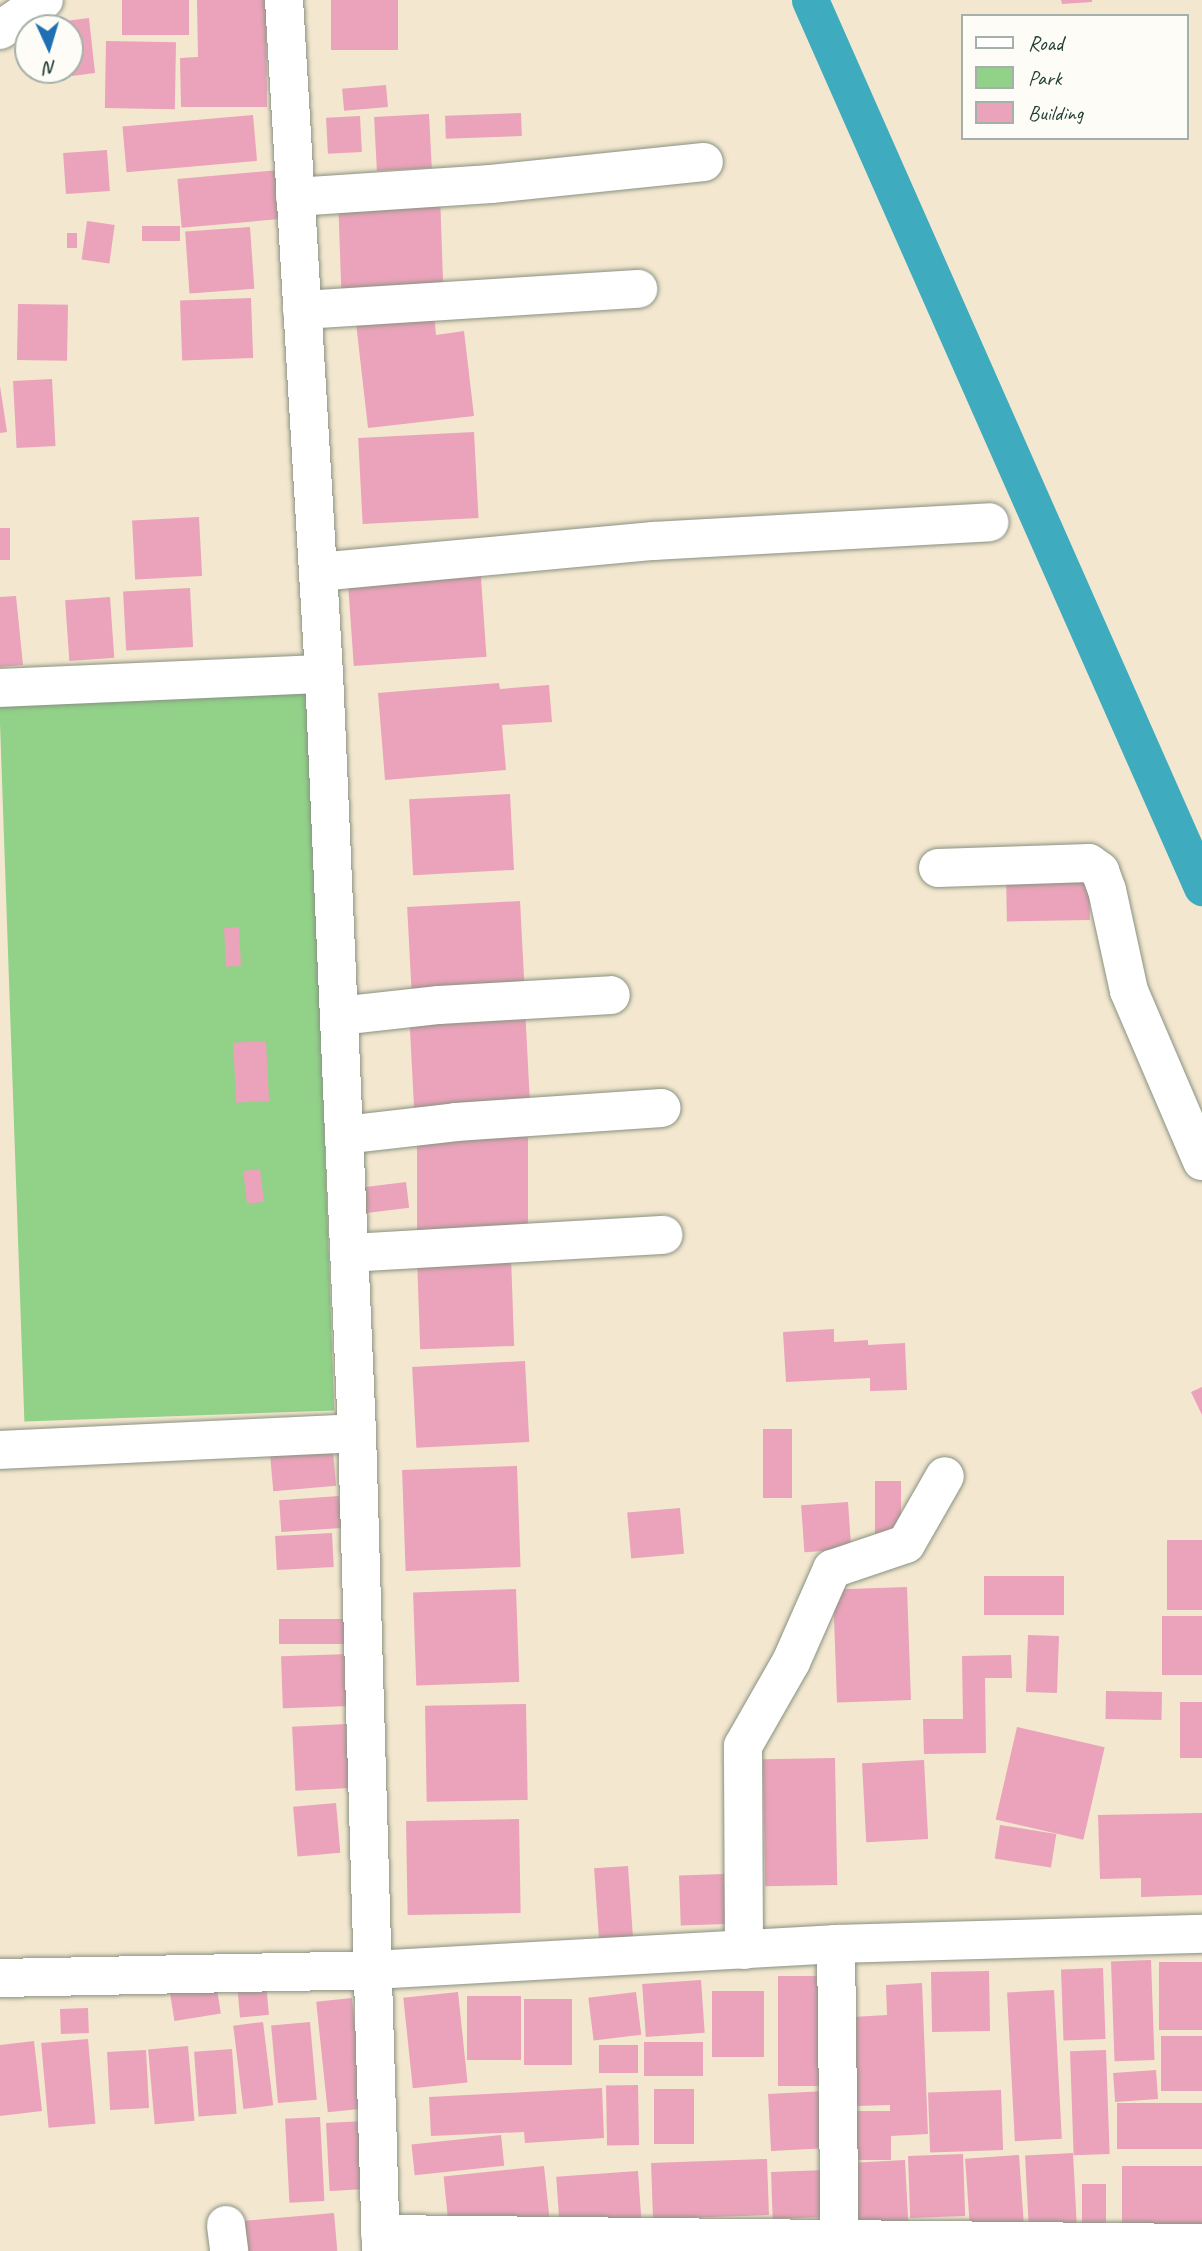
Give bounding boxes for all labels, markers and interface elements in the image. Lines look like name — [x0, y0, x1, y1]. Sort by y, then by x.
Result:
north arrow — [14, 14, 84, 84]
legend — [960, 14, 1188, 140]
text: Road — [1028, 30, 1063, 56]
text: N — [44, 56, 57, 80]
text: Park — [1028, 65, 1061, 91]
text: Building — [1028, 100, 1083, 126]

